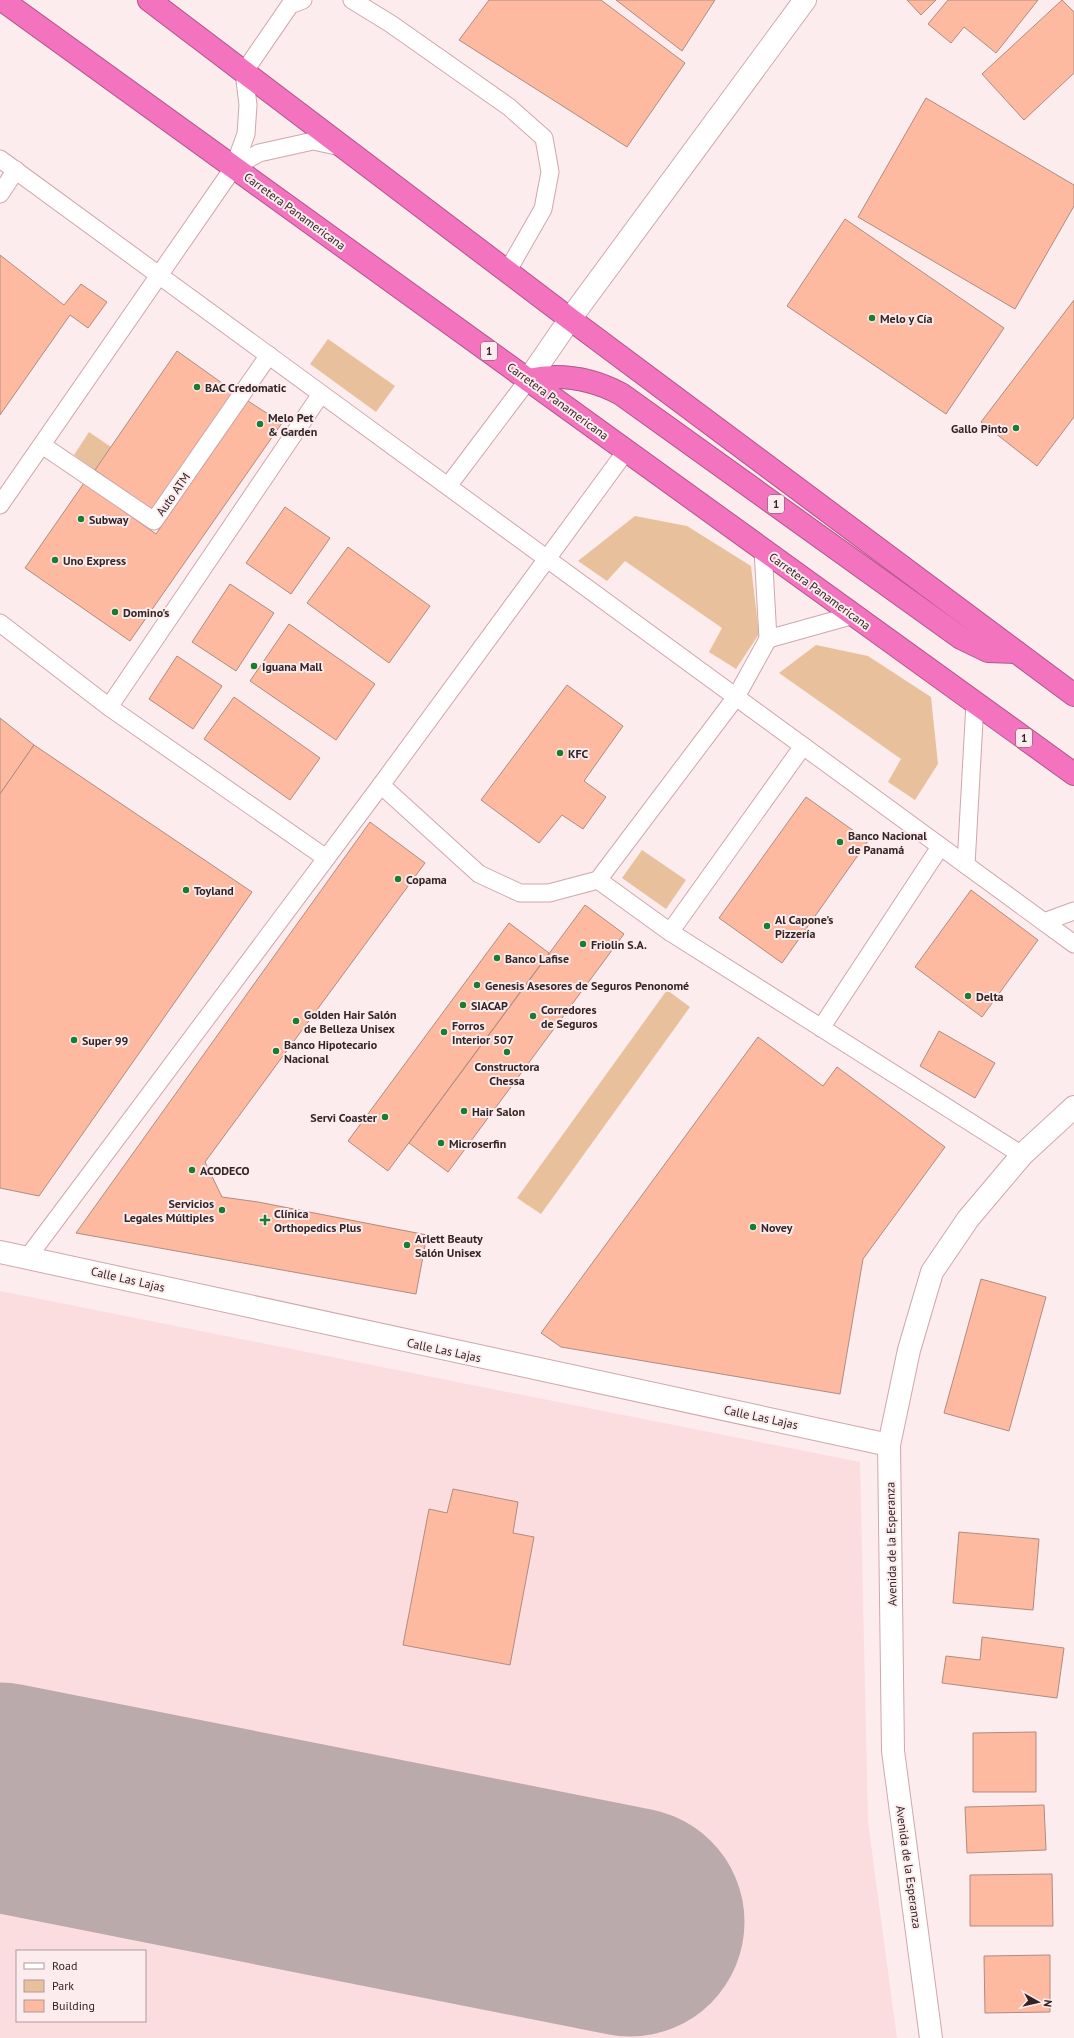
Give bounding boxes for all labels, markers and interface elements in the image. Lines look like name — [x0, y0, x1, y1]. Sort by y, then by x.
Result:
street label: Carretera Panamericana — [241, 169, 349, 253]
place label: Melo y Cía — [880, 311, 933, 326]
marker: Melo y Cía — [867, 313, 877, 323]
road number: 1 — [481, 342, 497, 360]
street label: Carretera Panamericana — [504, 359, 612, 443]
place label: BAC Credomatic — [205, 380, 286, 395]
marker: BAC Credomatic — [192, 382, 202, 392]
place label: Melo Pet & Garden — [268, 410, 317, 439]
marker: Melo Pet & Garden — [255, 419, 265, 429]
place label: Gallo Pinto — [951, 421, 1009, 436]
marker: Gallo Pinto — [1011, 423, 1021, 433]
street label: Auto ATM — [153, 470, 193, 518]
road number: 1 — [768, 495, 784, 513]
place label: Subway — [89, 512, 129, 527]
marker: Subway — [76, 514, 86, 524]
street label: Carretera Panamericana — [766, 549, 874, 633]
place label: Uno Express — [63, 553, 126, 568]
marker: Uno Express — [50, 555, 60, 565]
place label: Domino's — [123, 605, 169, 620]
marker: Domino's — [110, 607, 120, 617]
place label: Iguana Mall — [262, 659, 323, 674]
marker: Iguana Mall — [249, 661, 259, 671]
road number: 1 — [1016, 729, 1032, 747]
place label: KFC — [568, 746, 589, 761]
marker: KFC — [555, 748, 565, 758]
place label: Banco Nacional de Panamá — [848, 828, 927, 857]
marker: Banco Nacional de Panamá — [835, 837, 845, 847]
place label: Copama — [406, 872, 447, 887]
marker: Copama — [393, 874, 403, 884]
place label: Toyland — [194, 883, 234, 898]
marker: Toyland — [181, 885, 191, 895]
place label: Al Capone's Pizzería — [775, 912, 833, 941]
marker: Al Capone's Pizzería — [762, 921, 772, 931]
place label: Friolin S.A. — [591, 937, 647, 952]
marker: Friolin S.A. — [578, 939, 588, 949]
place label: Banco Lafise — [505, 951, 569, 966]
marker: Banco Lafise — [492, 953, 502, 963]
place label: Genesis Asesores de Seguros Penonomé — [485, 978, 689, 993]
marker: Genesis Asesores de Seguros Penonomé — [472, 980, 482, 990]
place label: Delta — [976, 989, 1004, 1004]
marker: Delta — [963, 991, 973, 1001]
place label: SIACAP — [471, 998, 508, 1013]
marker: SIACAP — [458, 1000, 468, 1010]
place label: Corredores de Seguros — [541, 1002, 598, 1031]
place label: Golden Hair Salón de Belleza Unisex — [304, 1007, 397, 1036]
marker: Corredores de Seguros — [528, 1011, 538, 1021]
marker: Golden Hair Salón de Belleza Unisex — [291, 1016, 301, 1026]
place label: Forros Interior 507 — [452, 1018, 514, 1047]
marker: Forros Interior 507 — [439, 1027, 449, 1037]
place label: Super 99 — [82, 1033, 128, 1048]
marker: Super 99 — [69, 1035, 79, 1045]
place label: Banco Hipotecario Nacional — [284, 1037, 378, 1066]
marker: Banco Hipotecario Nacional — [271, 1046, 281, 1056]
marker: Constructora Chessa — [502, 1047, 512, 1057]
place label: Constructora Chessa — [474, 1059, 540, 1088]
place label: Hair Salon — [472, 1104, 525, 1119]
marker: Hair Salon — [459, 1106, 469, 1116]
place label: Servi Coaster — [310, 1110, 378, 1125]
marker: Servi Coaster — [380, 1112, 390, 1122]
place label: Microserfin — [449, 1136, 506, 1151]
marker: Microserfin — [436, 1138, 446, 1148]
place label: ACODECO — [200, 1163, 250, 1178]
marker: ACODECO — [187, 1165, 197, 1175]
place label: Servicios Legales Múltiples — [124, 1196, 214, 1225]
marker: Servicios Legales Múltiples — [217, 1205, 227, 1215]
place label: Clínica Orthopedics Plus — [274, 1206, 361, 1235]
marker: Clínica Orthopedics Plus — [259, 1214, 271, 1226]
place label: Novey — [761, 1220, 793, 1235]
marker: Novey — [748, 1222, 758, 1232]
place label: Arlett Beauty Salón Unisex — [415, 1231, 483, 1260]
marker: Arlett Beauty Salón Unisex — [402, 1240, 412, 1250]
street label: Calle Las Lajas — [90, 1263, 166, 1295]
street label: Calle Las Lajas — [406, 1335, 482, 1365]
street label: Calle Las Lajas — [723, 1402, 799, 1432]
street label: Avenida de la Esperanza — [882, 1482, 900, 1606]
street label: Avenida de la Esperanza — [893, 1804, 925, 1930]
legend — [16, 1950, 146, 2022]
text: Road — [52, 1958, 77, 1973]
text: Park — [52, 1978, 74, 1993]
north arrow — [1018, 1982, 1058, 2022]
text: Building — [52, 1998, 95, 2013]
text: N — [1040, 1999, 1055, 2008]

